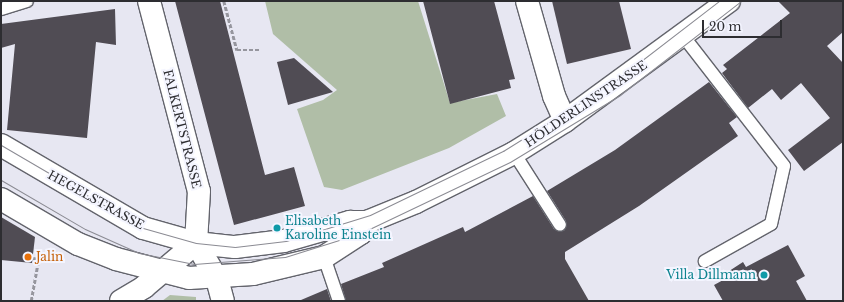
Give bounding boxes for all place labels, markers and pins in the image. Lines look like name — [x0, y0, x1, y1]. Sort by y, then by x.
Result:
place label: Elisabeth Karoline Einstein — [285, 214, 391, 242]
marker: Elisabeth Karoline Einstein — [272, 223, 282, 233]
place label: Jalin — [36, 250, 63, 264]
marker: Jalin — [23, 252, 33, 262]
place label: Villa Dillmann — [666, 268, 756, 282]
marker: Villa Dillmann — [759, 270, 769, 280]

